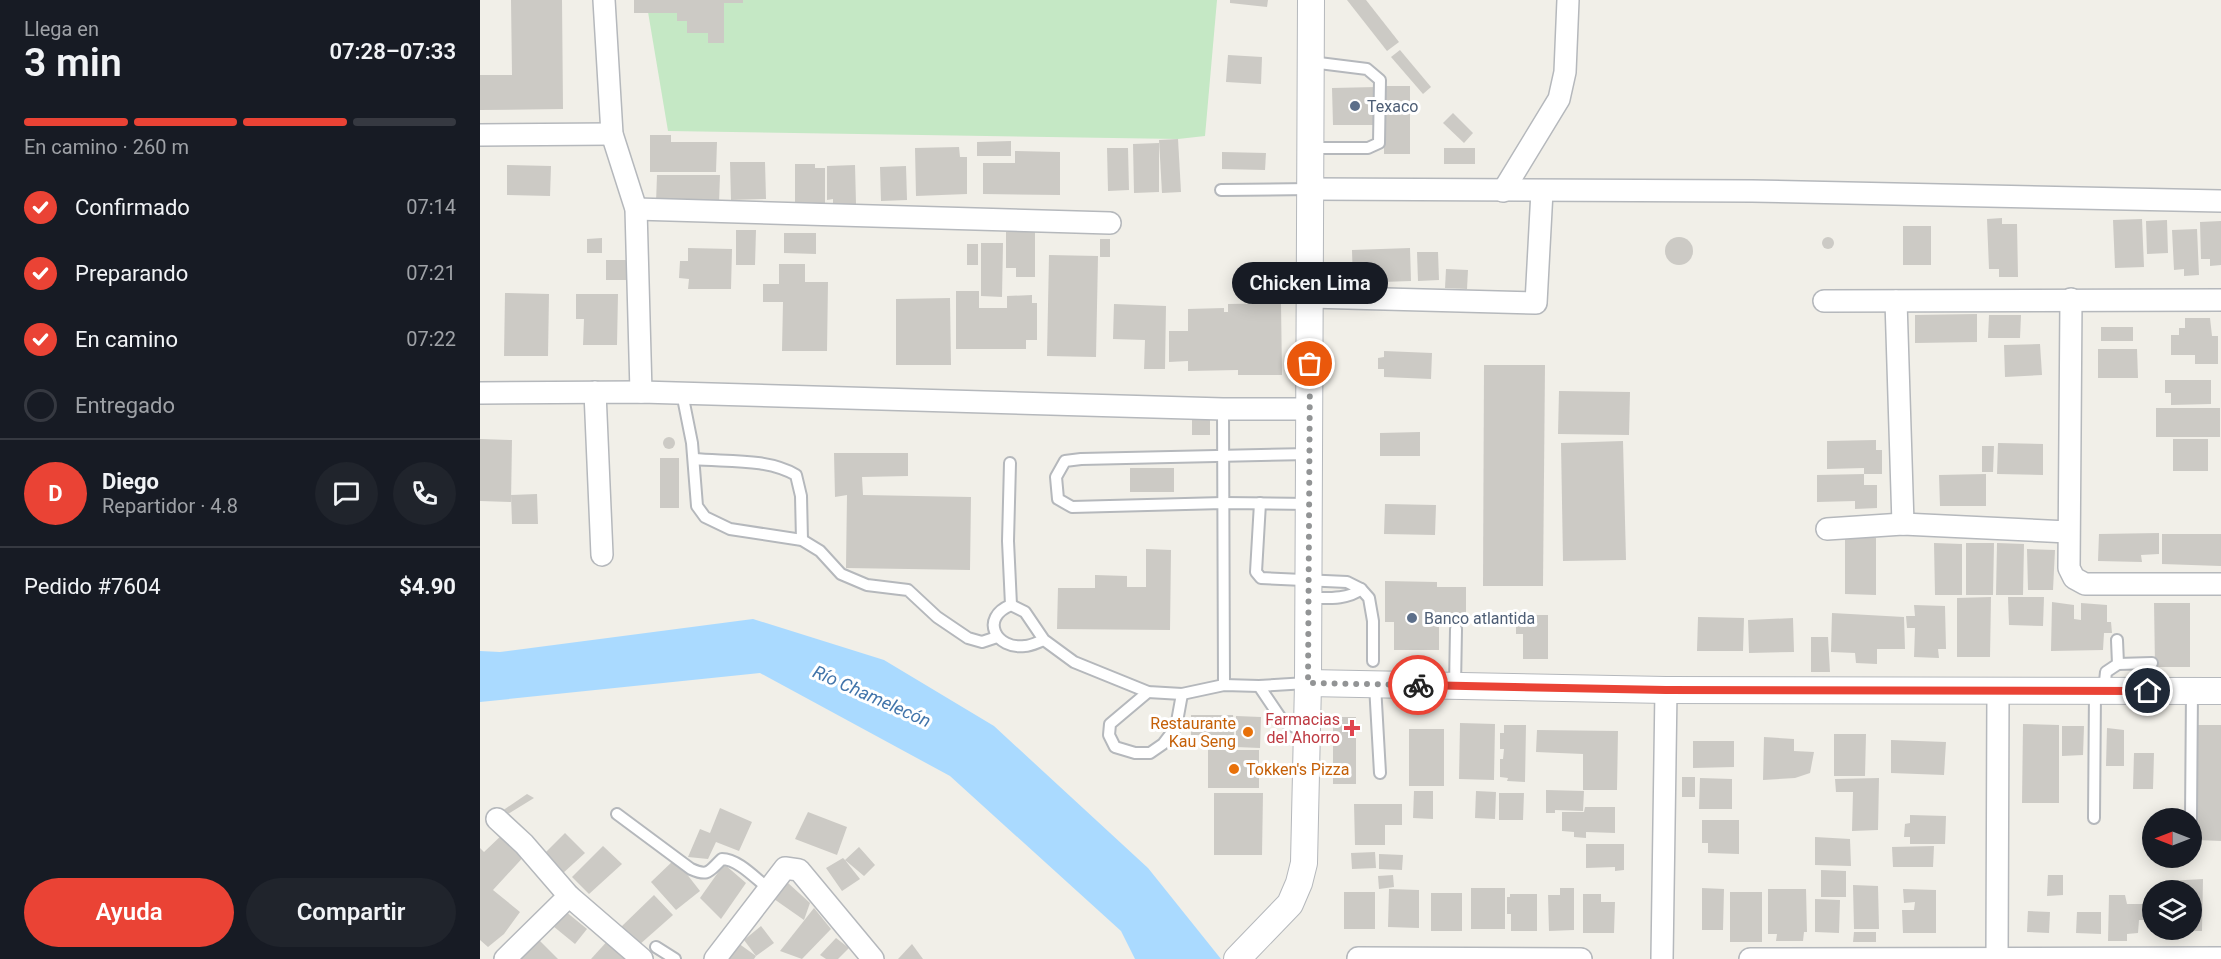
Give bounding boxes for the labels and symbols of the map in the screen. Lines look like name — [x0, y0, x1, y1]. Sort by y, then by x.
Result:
place label: Texaco — [1367, 97, 1418, 116]
marker: Texaco — [1348, 99, 1362, 113]
callout: Chicken Lima — [1232, 262, 1388, 304]
pin — [1284, 338, 1335, 389]
place label: Banco atlantida — [1424, 609, 1535, 628]
marker: Banco atlantida — [1405, 611, 1419, 625]
courier — [1388, 655, 1448, 715]
water label: Río Chamelecón — [810, 661, 934, 731]
pin — [2122, 665, 2173, 716]
place label: Farmacias del Ahorro — [1265, 710, 1340, 747]
place label: Restaurante Kau Seng — [1150, 714, 1236, 751]
marker: Farmacias del Ahorro — [1345, 721, 1359, 735]
marker: Restaurante Kau Seng — [1241, 725, 1255, 739]
place label: Tokken's Pizza — [1246, 760, 1349, 779]
marker: Tokken's Pizza — [1227, 762, 1241, 776]
north arrow — [2142, 808, 2202, 868]

